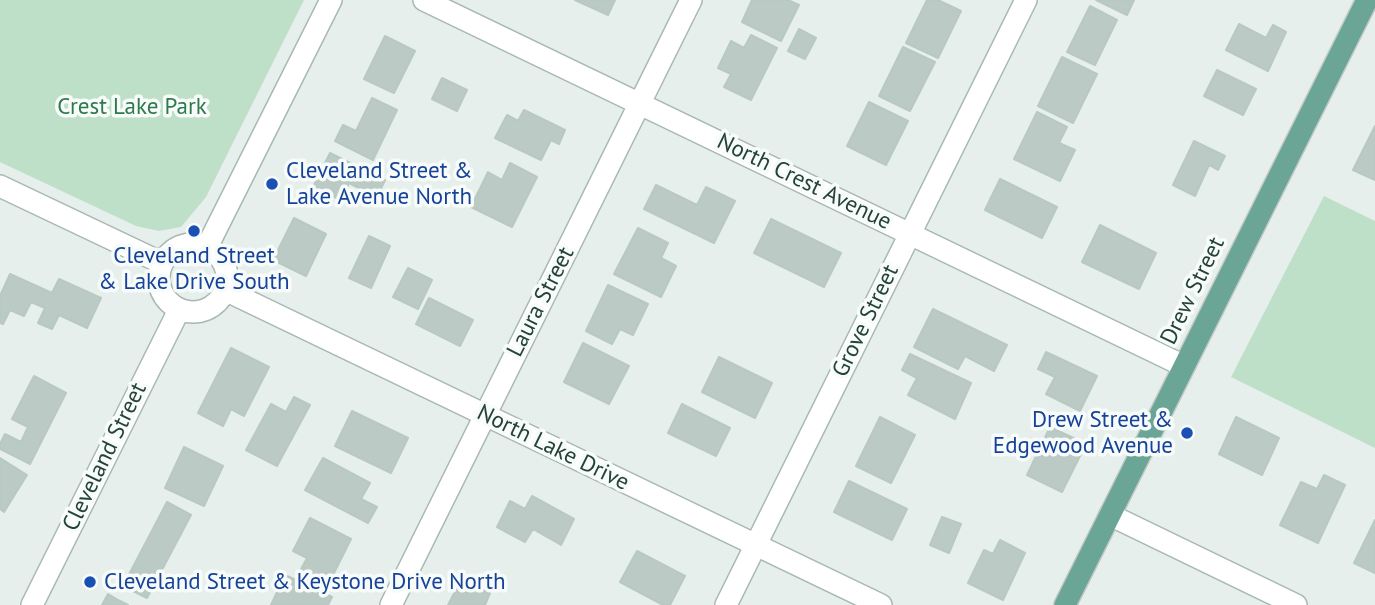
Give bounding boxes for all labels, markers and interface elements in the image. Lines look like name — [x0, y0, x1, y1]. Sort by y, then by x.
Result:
park label: Crest Lake Park — [57, 93, 207, 121]
street label: North Crest Avenue — [712, 128, 896, 236]
place label: Cleveland Street & Lake Avenue North — [286, 157, 472, 211]
marker: Cleveland Street & Lake Avenue North — [264, 176, 280, 192]
marker: Cleveland Street & Lake Drive South — [186, 223, 202, 239]
street label: Drew Street — [1155, 233, 1231, 349]
place label: Cleveland Street & Lake Drive South — [98, 242, 290, 296]
street label: Laura Street — [502, 243, 580, 361]
street label: Grove Street — [827, 260, 905, 382]
street label: Cleveland Street — [57, 378, 153, 536]
street label: North Lake Drive — [472, 399, 634, 497]
place label: Drew Street & Edgewood Avenue — [993, 406, 1173, 460]
marker: Drew Street & Edgewood Avenue — [1179, 425, 1195, 441]
place label: Cleveland Street & Keystone Drive North — [104, 568, 506, 596]
marker: Cleveland Street & Keystone Drive North — [82, 574, 98, 590]

